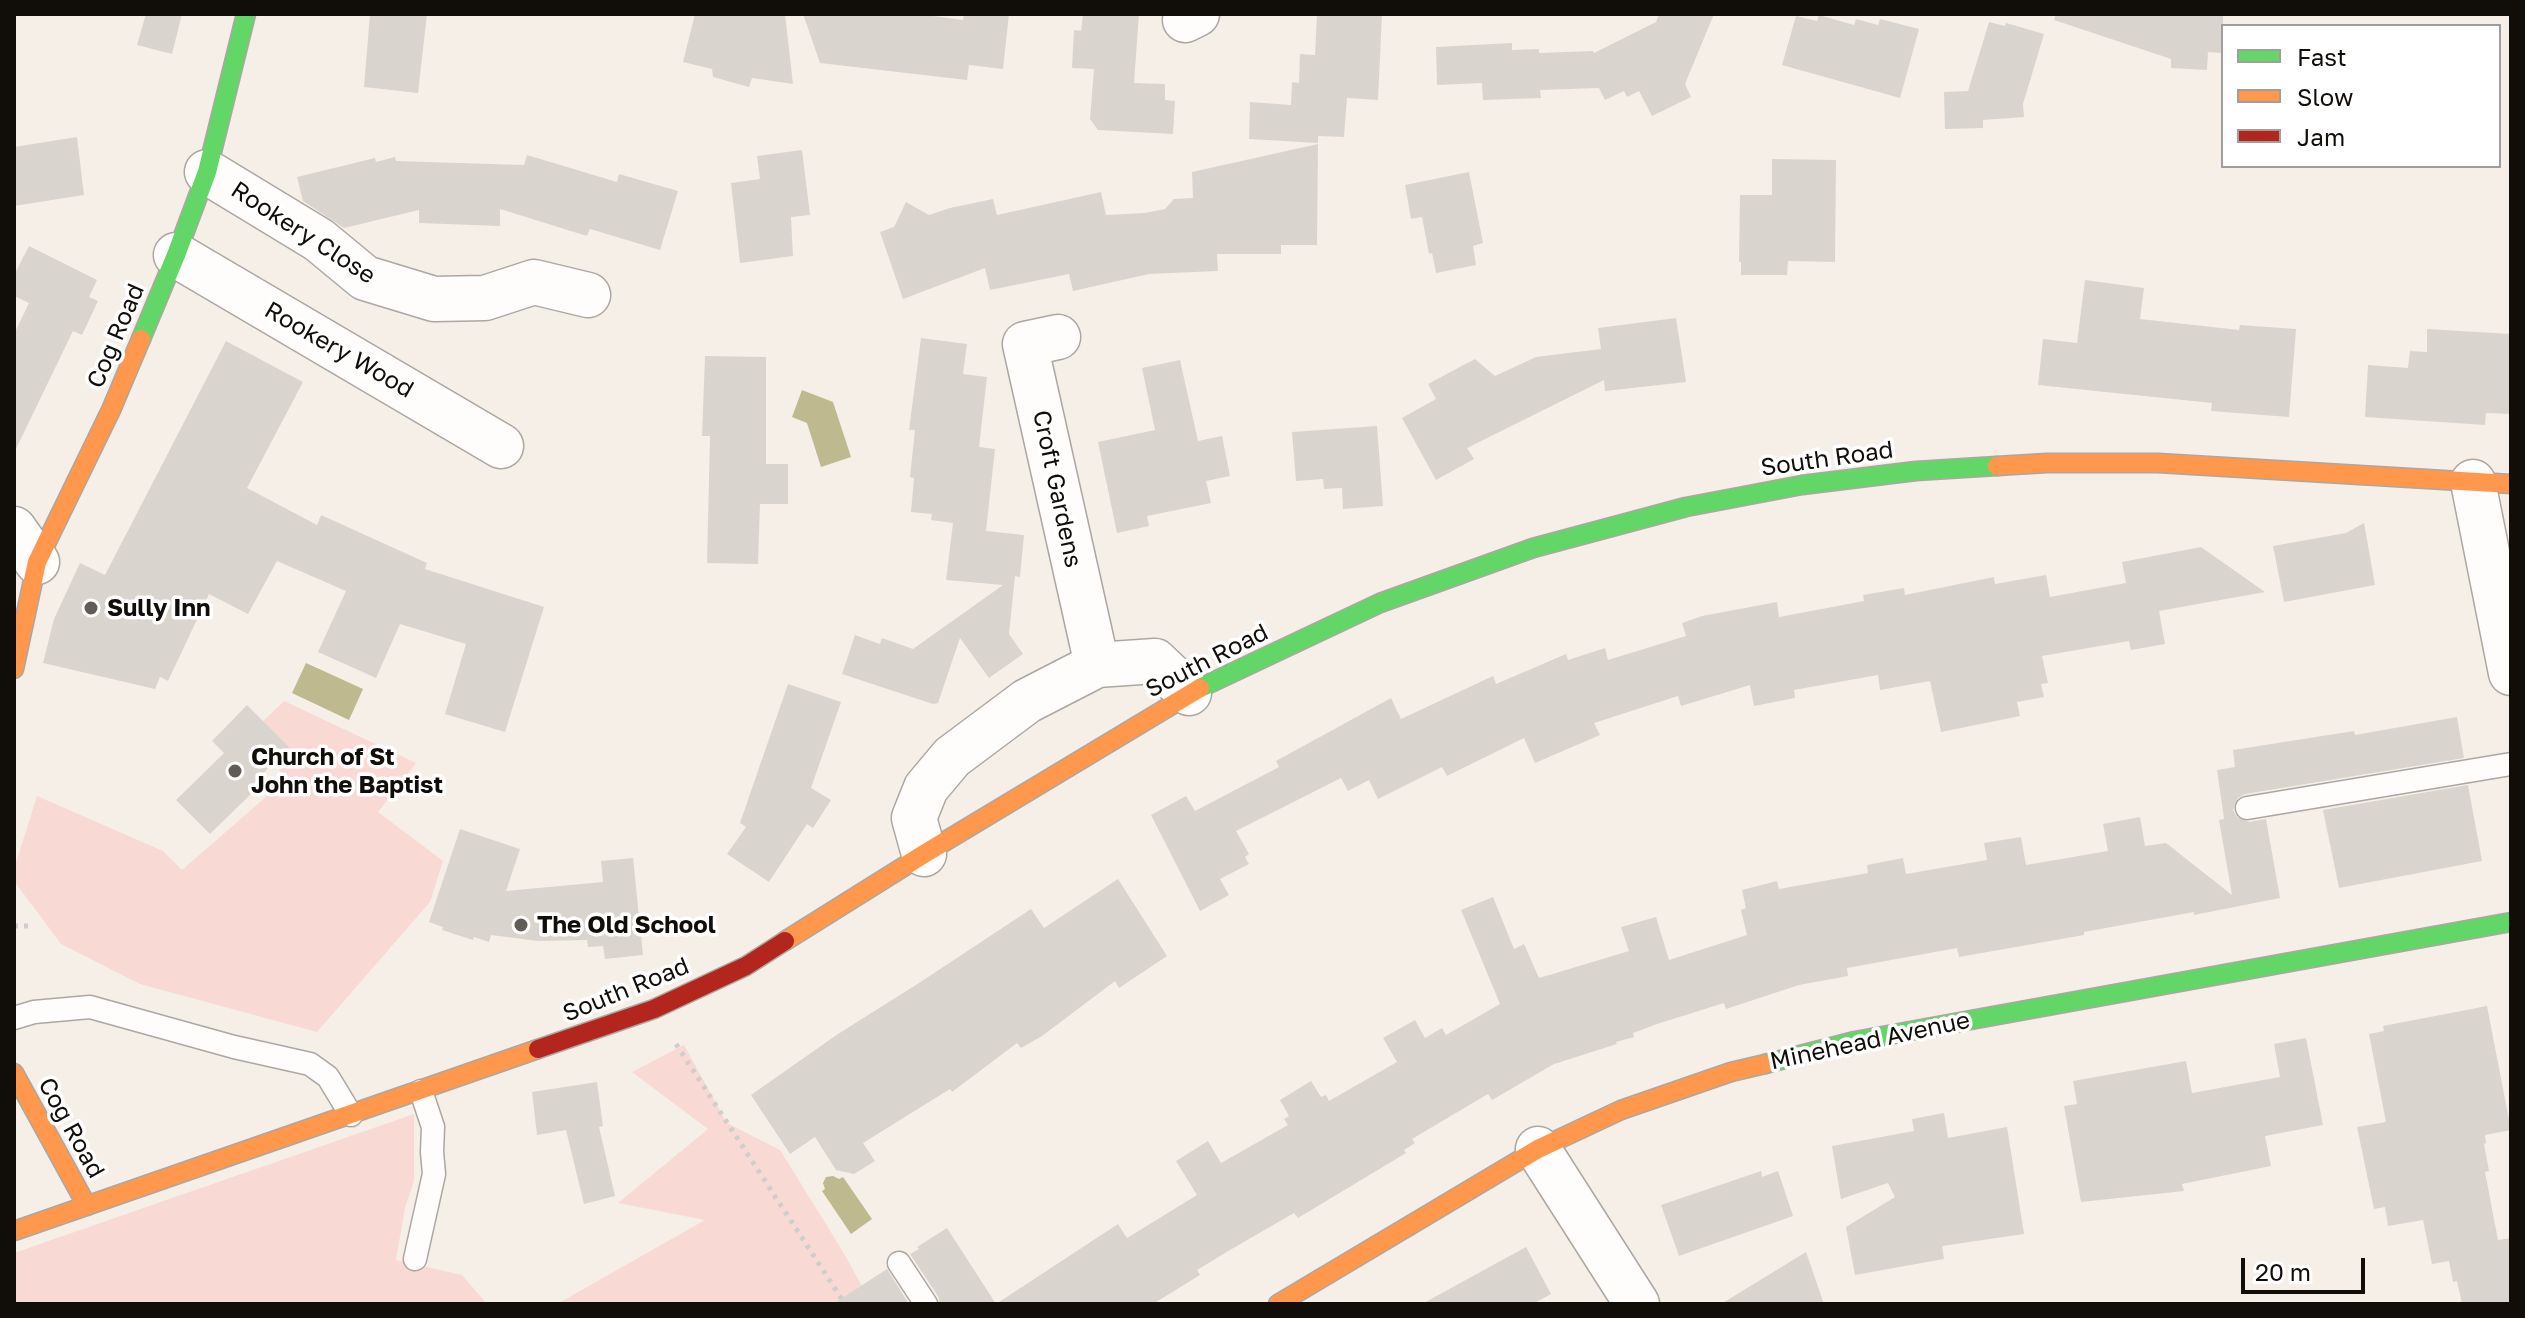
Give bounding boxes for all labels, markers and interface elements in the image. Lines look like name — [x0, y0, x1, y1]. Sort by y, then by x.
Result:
legend — [2221, 24, 2501, 168]
text: Fast — [2297, 42, 2347, 71]
text: Slow — [2297, 82, 2353, 111]
text: Jam — [2297, 122, 2345, 151]
street label: Rookery Close — [225, 176, 381, 290]
street label: Cog Road — [81, 280, 151, 392]
street label: Rookery Wood — [259, 296, 419, 404]
street label: Croft Gardens — [1026, 408, 1088, 570]
street label: South Road — [1759, 435, 1895, 483]
place label: Sully Inn — [107, 594, 211, 622]
marker: Sully Inn — [82, 599, 100, 617]
street label: South Road — [1141, 618, 1273, 704]
place label: Church of St John the Baptist — [251, 743, 443, 799]
marker: Church of St John the Baptist — [226, 762, 244, 780]
place label: The Old School — [537, 911, 716, 939]
marker: The Old School — [512, 916, 530, 934]
street label: South Road — [559, 952, 693, 1028]
street label: Minehead Avenue — [1767, 1006, 1973, 1076]
street label: Cog Road — [32, 1073, 110, 1183]
scale bar — [2245, 1242, 2369, 1292]
text: 20 m — [2255, 1257, 2311, 1286]

